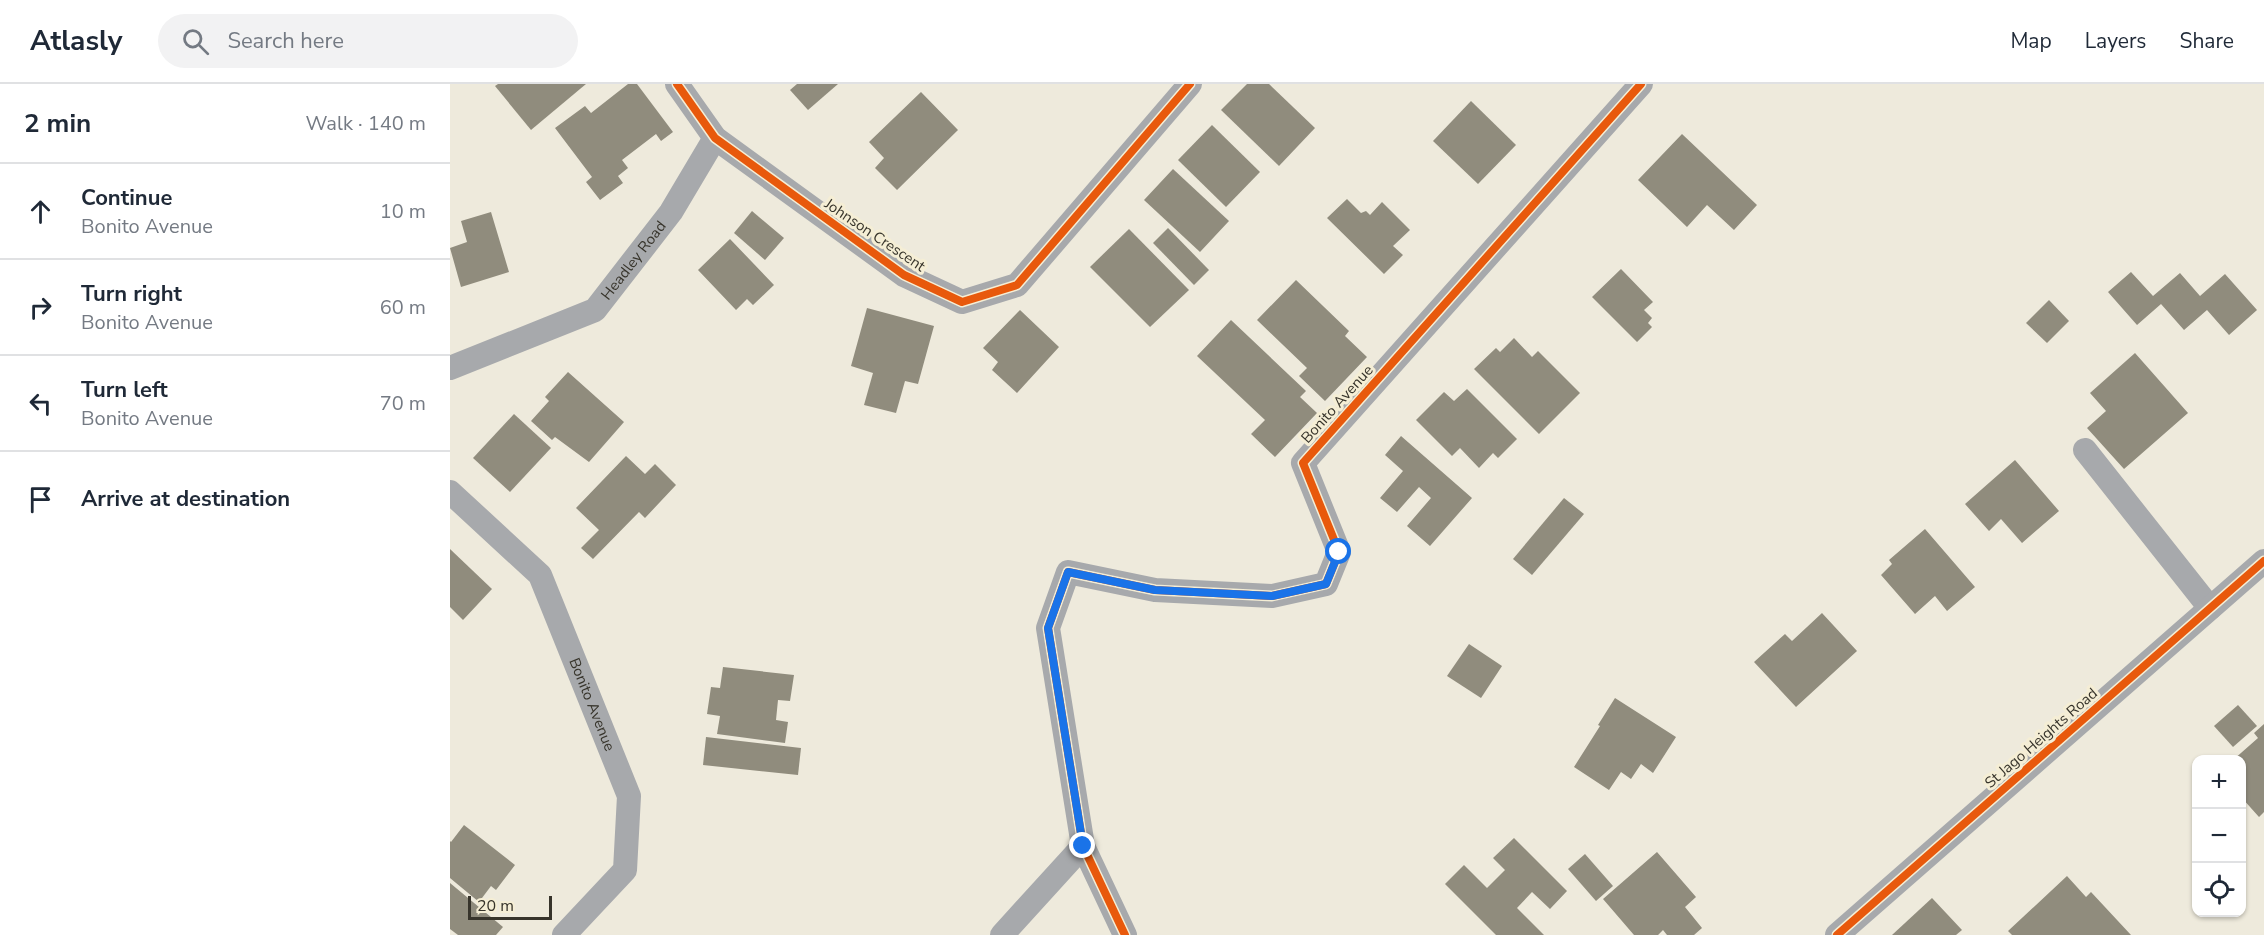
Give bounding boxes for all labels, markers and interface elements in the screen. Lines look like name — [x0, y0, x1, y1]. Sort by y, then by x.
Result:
search box — [158, 14, 578, 68]
text: Atlasly — [30, 22, 122, 60]
icon: search — [179, 25, 212, 58]
text: Search here — [227, 26, 344, 56]
text: Map — [2010, 27, 2052, 55]
text: Layers — [2085, 27, 2146, 55]
text: Share — [2179, 27, 2234, 55]
text: 2 min — [24, 106, 91, 141]
text: Walk · 140 m — [306, 110, 426, 137]
text: Continue — [81, 183, 172, 213]
street label: Johnson Crescent — [820, 193, 930, 277]
icon: ahead — [24, 195, 57, 228]
text: 10 m — [380, 198, 426, 225]
text: Bonito Avenue — [81, 213, 213, 240]
street label: Headley Road — [597, 217, 670, 304]
text: Turn right — [81, 279, 182, 309]
icon: right — [24, 291, 57, 324]
text: 60 m — [380, 294, 426, 321]
text: Bonito Avenue — [81, 309, 213, 336]
street label: Bonito Avenue — [1296, 361, 1378, 447]
text: Turn left — [81, 375, 168, 405]
icon: left — [24, 387, 57, 420]
text: 70 m — [380, 390, 426, 417]
text: Bonito Avenue — [81, 405, 213, 432]
icon: arrive — [24, 483, 57, 516]
text: Arrive at destination — [81, 484, 290, 514]
route start — [1325, 538, 1351, 564]
street label: Bonito Avenue — [564, 655, 620, 754]
street label: St Jago Heights Road — [1980, 683, 2102, 793]
map controls — [2192, 755, 2246, 917]
button: + — [2192, 755, 2246, 809]
button: − — [2192, 809, 2246, 863]
route end — [1069, 832, 1095, 858]
button: locate — [2192, 863, 2246, 917]
scale bar — [468, 893, 552, 920]
text: 20 m — [477, 895, 514, 917]

